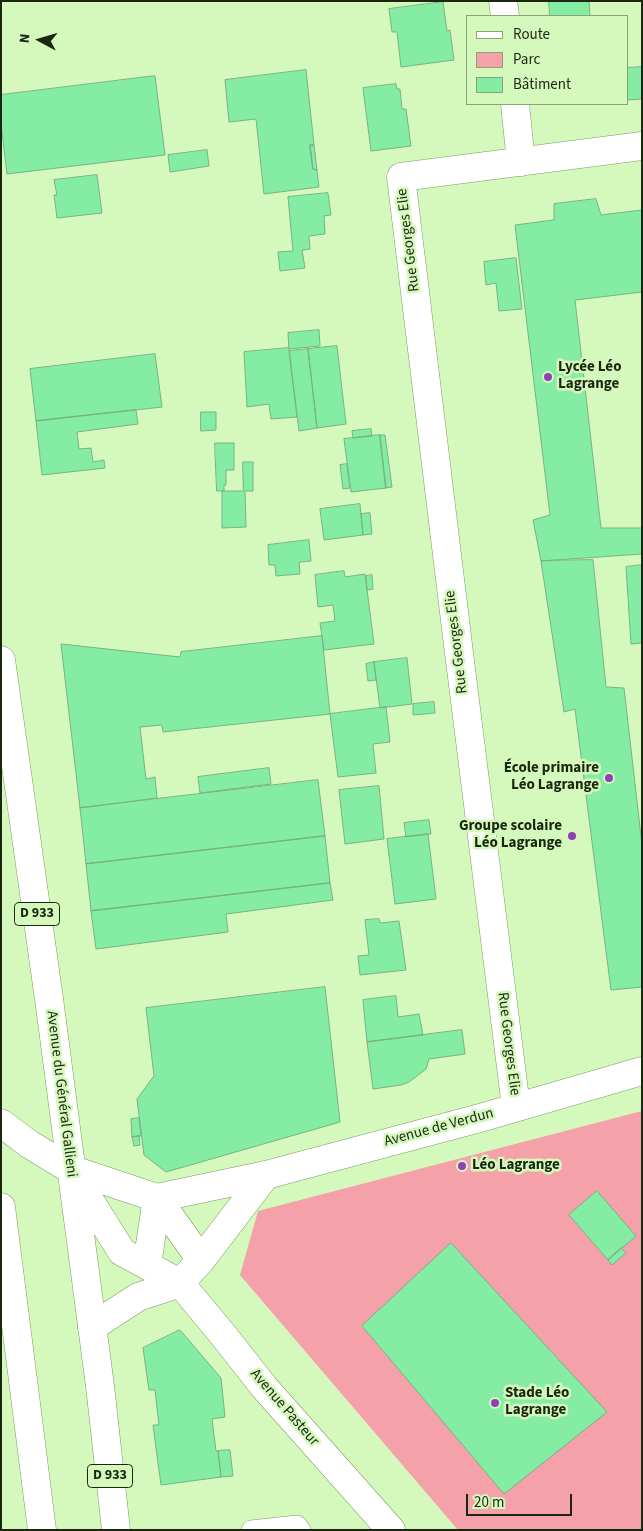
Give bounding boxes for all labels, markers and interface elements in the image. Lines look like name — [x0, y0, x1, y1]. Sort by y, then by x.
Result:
north arrow — [15, 15, 65, 65]
legend — [466, 15, 628, 105]
text: Route — [513, 24, 550, 45]
text: N — [15, 33, 36, 44]
text: Parc — [513, 49, 540, 70]
text: Bâtiment — [513, 74, 571, 95]
street label: Rue Georges Elie — [394, 187, 424, 293]
place label: Lycée Léo Lagrange — [558, 359, 621, 394]
marker: Lycée Léo Lagrange — [542, 371, 554, 383]
street label: Rue Georges Elie — [442, 589, 472, 695]
place label: École primaire Léo Lagrange — [504, 760, 599, 795]
marker: École primaire Léo Lagrange — [603, 772, 615, 784]
place label: Groupe scolaire Léo Lagrange — [459, 818, 562, 853]
marker: Groupe scolaire Léo Lagrange — [566, 830, 578, 842]
road number: D 933 — [15, 902, 60, 926]
street label: Rue Georges Elie — [493, 991, 523, 1097]
street label: Avenue du Général Gallieni — [42, 1010, 80, 1178]
street label: Avenue de Verdun — [382, 1105, 496, 1151]
place label: Léo Lagrange — [472, 1157, 560, 1175]
marker: Léo Lagrange — [456, 1160, 468, 1172]
street label: Avenue Pasteur — [246, 1366, 322, 1450]
place label: Stade Léo Lagrange — [505, 1385, 569, 1420]
marker: Stade Léo Lagrange — [489, 1397, 501, 1409]
road number: D 933 — [88, 1464, 132, 1488]
scale bar — [468, 1484, 574, 1516]
text: 20 m — [474, 1492, 504, 1513]

